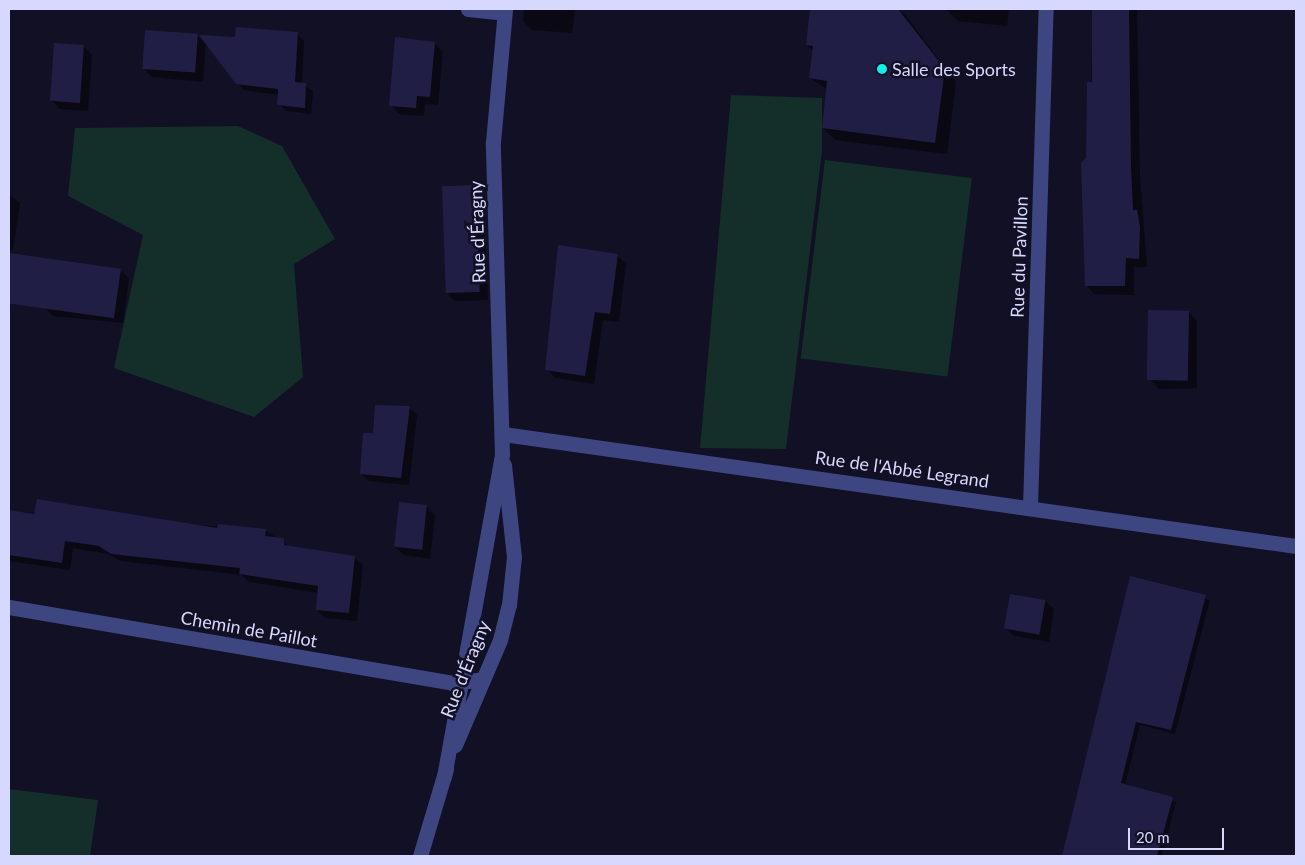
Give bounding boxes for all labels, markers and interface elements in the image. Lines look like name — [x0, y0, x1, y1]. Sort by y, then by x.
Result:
place label: Salle des Sports — [892, 58, 1016, 80]
marker: Salle des Sports — [876, 63, 888, 75]
street label: Rue d'Éragny — [464, 180, 490, 284]
street label: Rue du Pavillon — [1006, 196, 1032, 318]
street label: Rue de l'Abbé Legrand — [814, 446, 990, 492]
street label: Chemin de Paillot — [179, 606, 319, 652]
street label: Rue d'Éragny — [436, 617, 494, 721]
scale bar — [1130, 818, 1226, 850]
text: 20 m — [1136, 828, 1170, 846]

